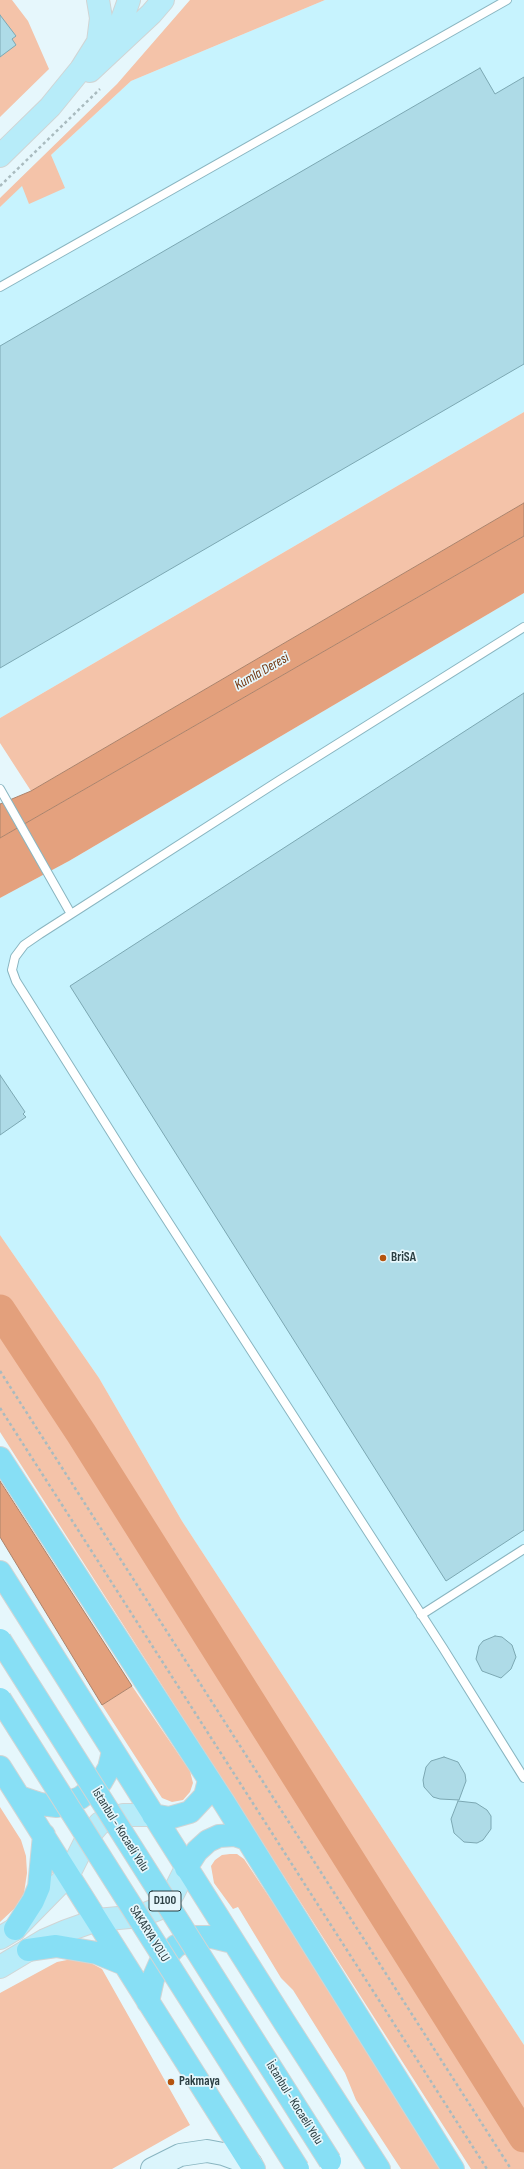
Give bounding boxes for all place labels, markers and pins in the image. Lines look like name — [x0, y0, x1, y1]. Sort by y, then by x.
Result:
place label: BriSA — [391, 1250, 416, 1266]
marker: BriSA — [378, 1253, 388, 1263]
place label: Pakmaya — [179, 2074, 220, 2090]
marker: Pakmaya — [166, 2077, 176, 2087]

